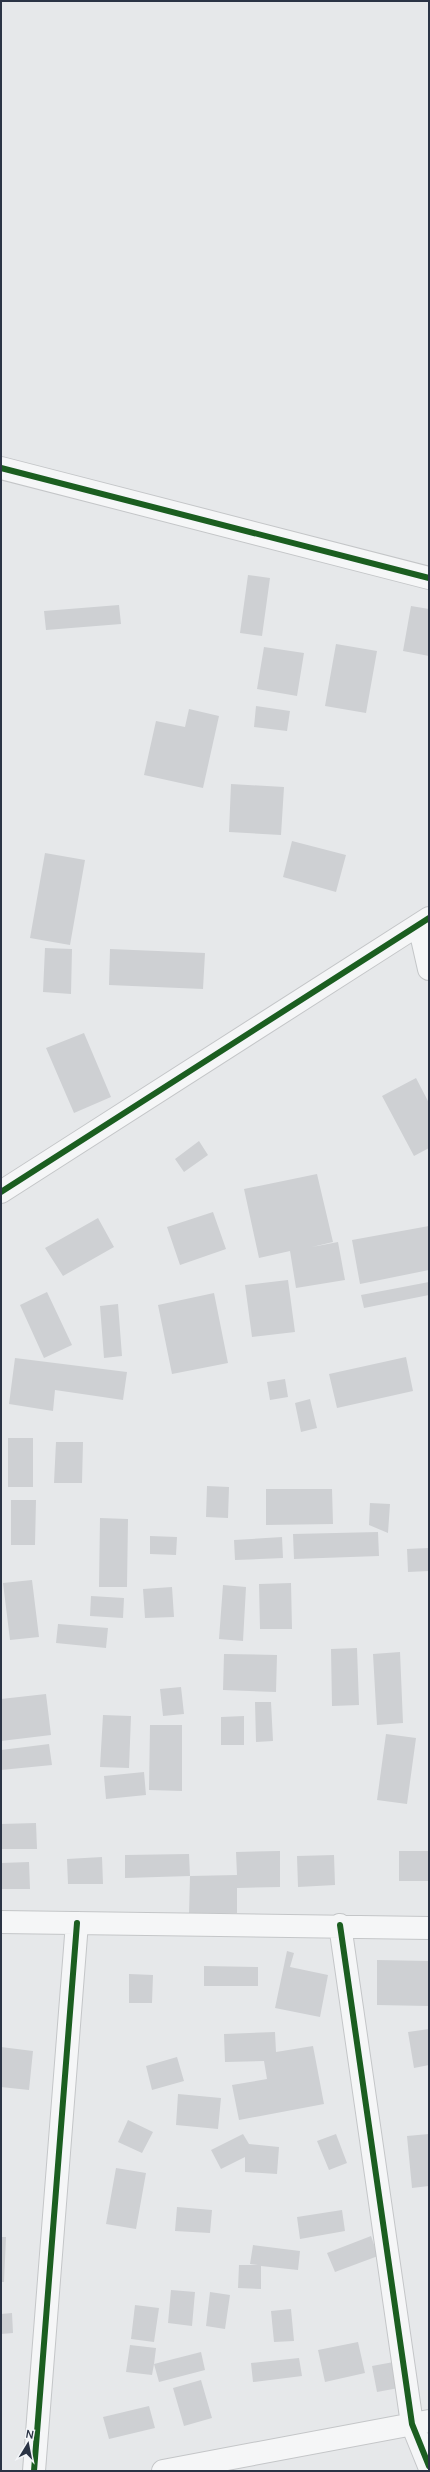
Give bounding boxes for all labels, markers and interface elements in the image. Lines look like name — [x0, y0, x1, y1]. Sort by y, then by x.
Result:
north arrow — [8, 2424, 48, 2464]
text: N — [25, 2426, 35, 2442]

